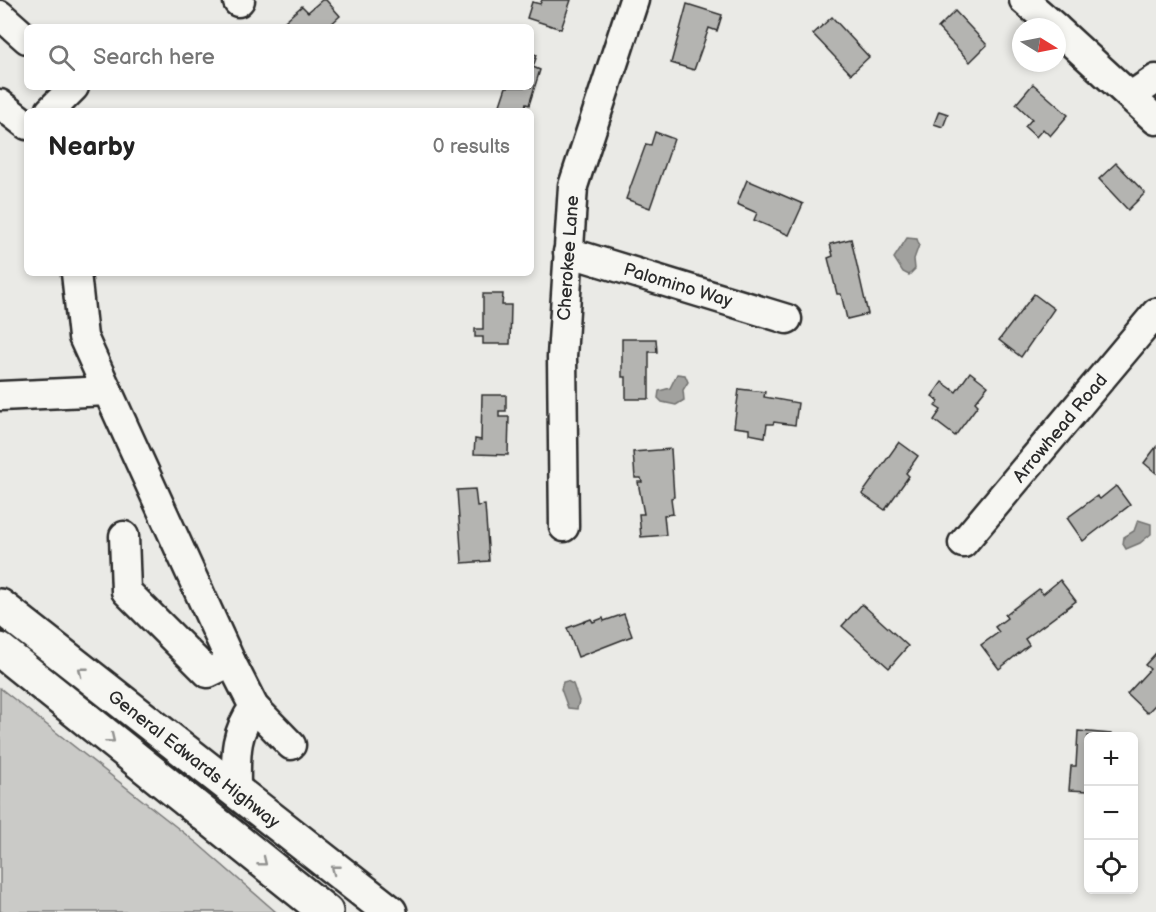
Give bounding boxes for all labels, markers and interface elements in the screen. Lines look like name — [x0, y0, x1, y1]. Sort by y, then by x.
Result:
north arrow — [1012, 18, 1066, 72]
search box — [24, 24, 534, 90]
icon: search — [45, 41, 78, 74]
text: Search here — [93, 44, 215, 71]
text: Nearby — [48, 132, 135, 163]
text: 0 results — [433, 135, 510, 159]
street label: Cherokee Lane — [554, 194, 583, 321]
street label: Palomino Way — [621, 259, 735, 312]
street label: Arrowhead Road — [1009, 370, 1112, 487]
one-way arrow — [78, 668, 89, 679]
street label: General Edwards Highway — [104, 686, 284, 833]
one-way arrow — [104, 732, 115, 743]
map controls — [1084, 732, 1138, 894]
button: + — [1084, 732, 1138, 786]
button: − — [1084, 786, 1138, 840]
button: locate — [1084, 840, 1138, 894]
one-way arrow — [256, 854, 267, 865]
one-way arrow — [331, 865, 342, 876]

